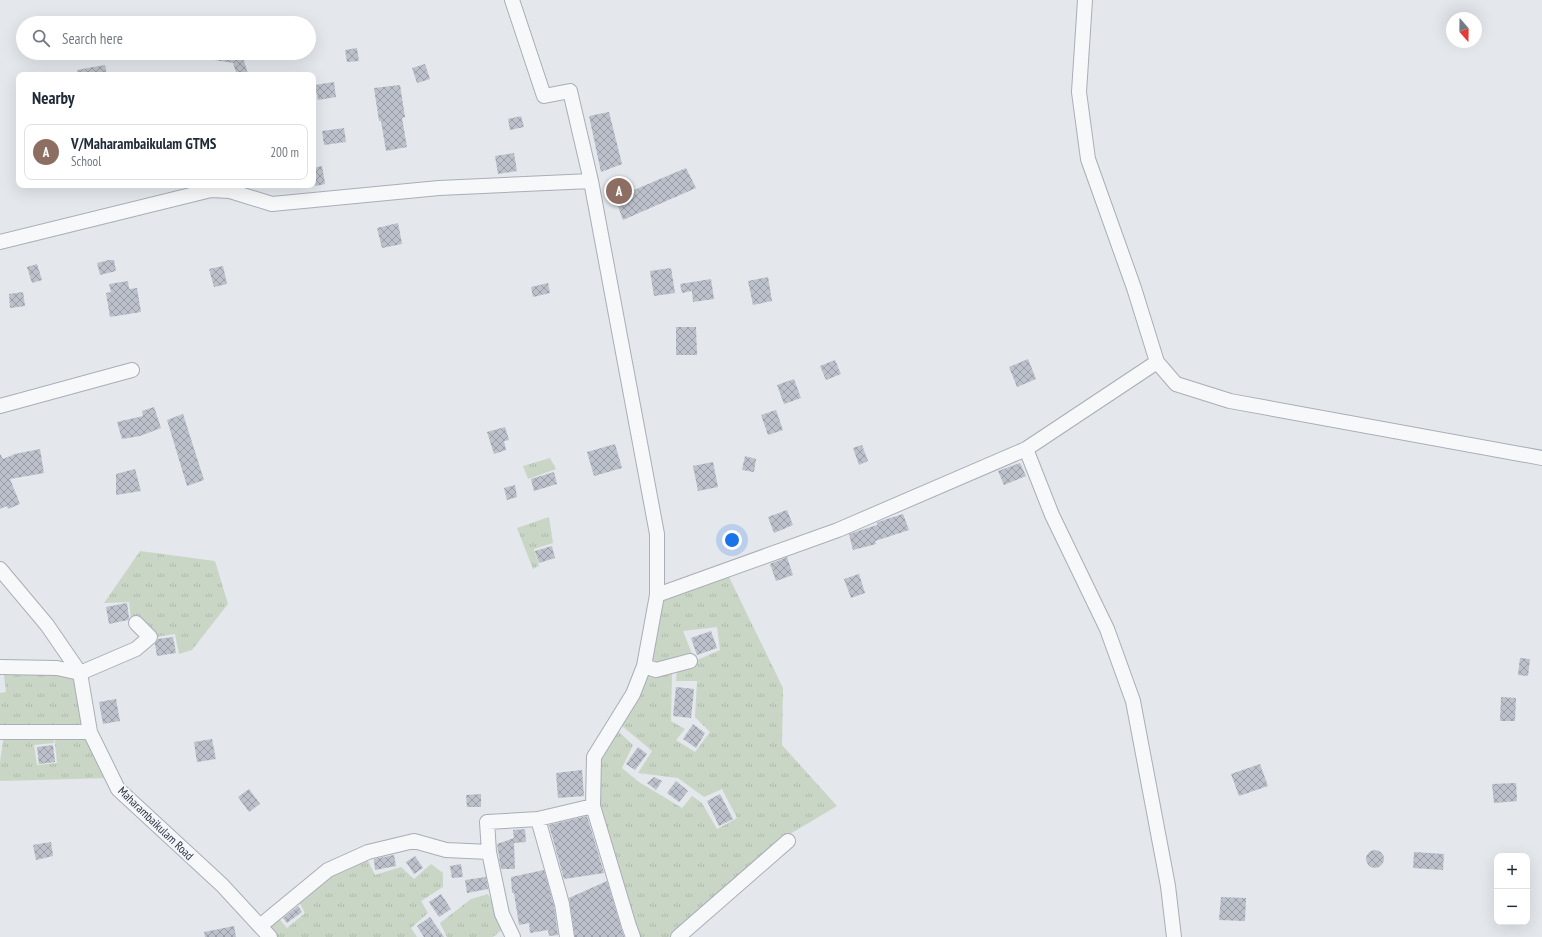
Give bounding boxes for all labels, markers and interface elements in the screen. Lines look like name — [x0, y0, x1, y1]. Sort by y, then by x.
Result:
north arrow — [1446, 12, 1482, 48]
search box — [16, 16, 316, 60]
icon: search — [30, 27, 52, 49]
text: Search here — [62, 29, 123, 48]
text: Nearby — [32, 87, 75, 109]
text: V/Maharambaikulam GTMS — [71, 134, 216, 153]
text: A — [43, 144, 49, 161]
text: 200 m — [270, 144, 299, 161]
text: School — [71, 153, 101, 170]
pin: A — [606, 176, 632, 206]
your location — [722, 530, 742, 550]
street label: Maharambaikulam Road — [115, 783, 197, 863]
map controls — [1494, 853, 1530, 925]
button: + — [1494, 853, 1530, 889]
button: − — [1494, 889, 1530, 925]

